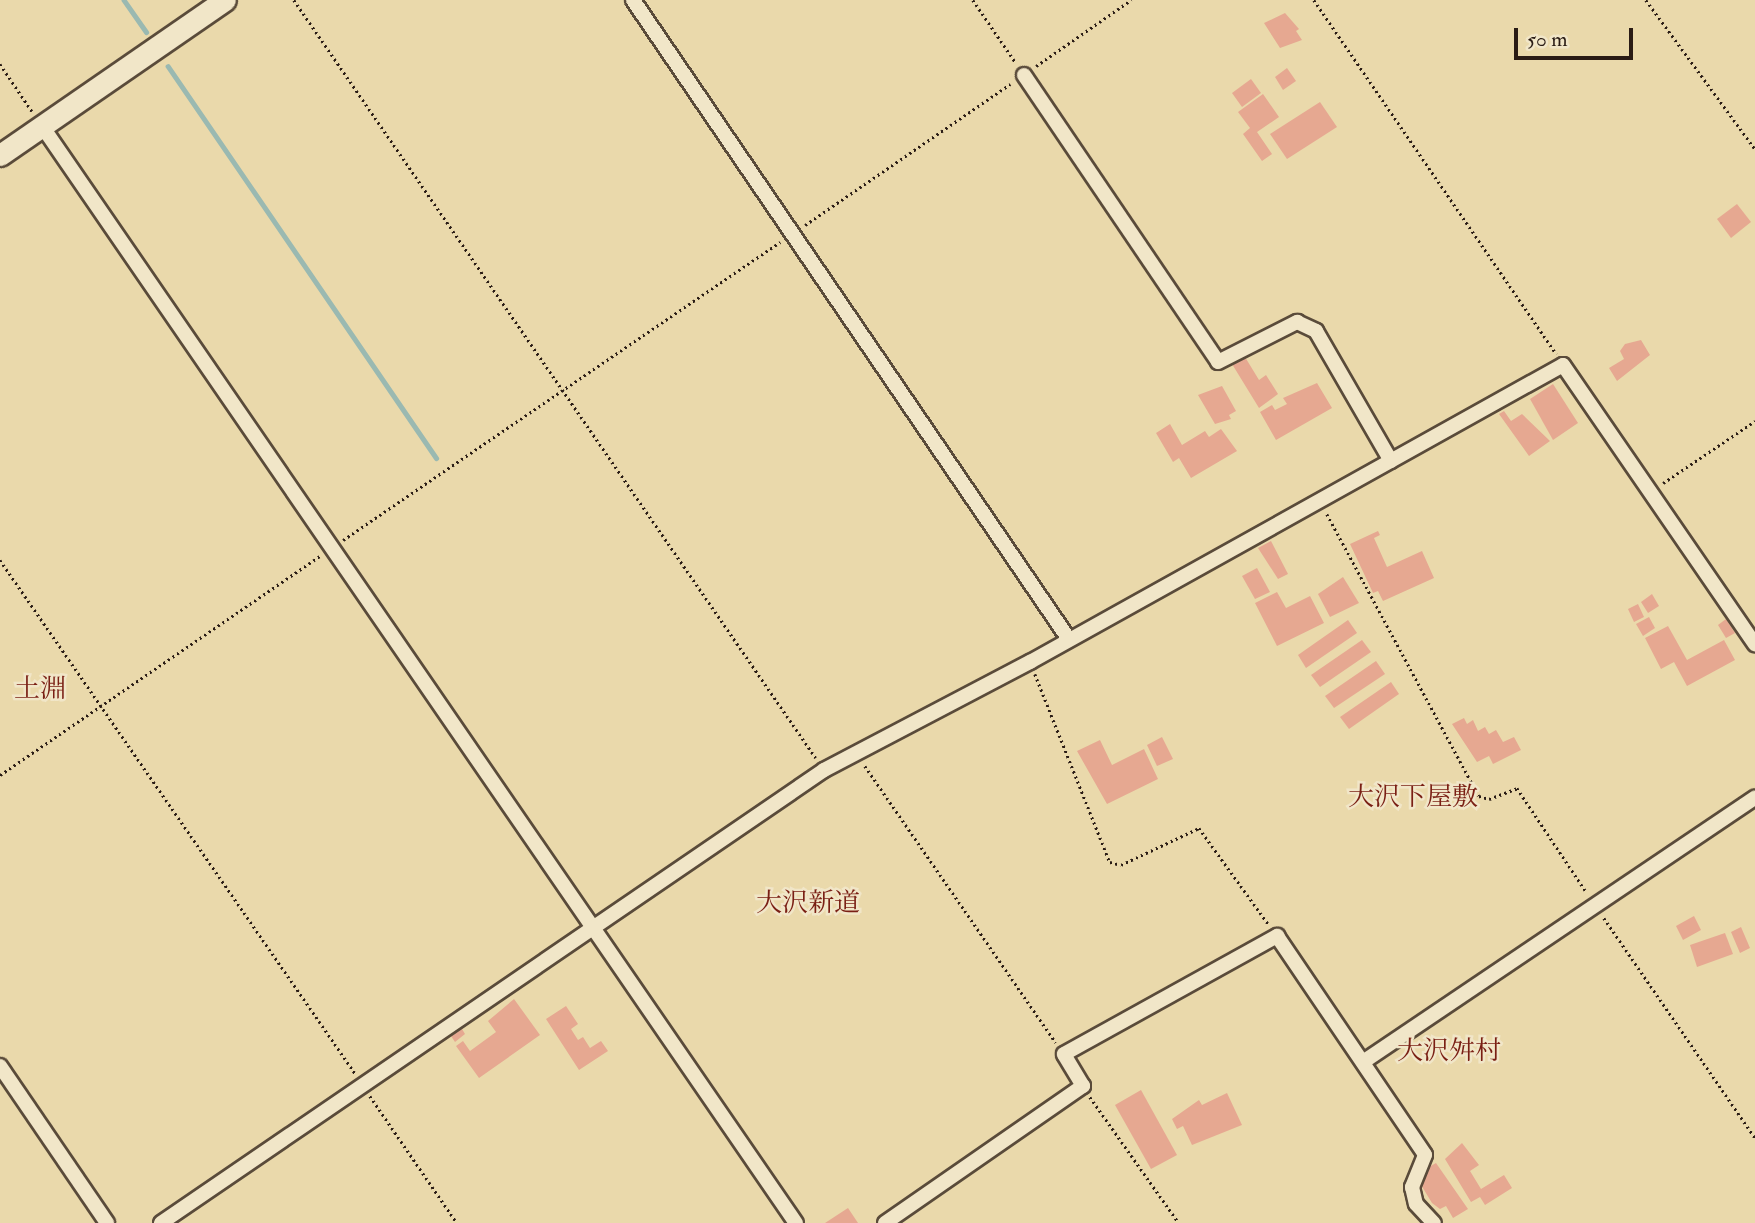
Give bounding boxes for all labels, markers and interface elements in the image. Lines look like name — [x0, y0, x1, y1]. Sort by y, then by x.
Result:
scale bar — [1517, 14, 1636, 58]
text: 50 m — [1527, 26, 1568, 53]
district label: 土淵 — [14, 674, 66, 706]
district label: 大沢下屋敷 — [1348, 782, 1478, 814]
district label: 大沢新道 — [756, 888, 860, 920]
district label: 大沢舛村 — [1397, 1036, 1501, 1068]

